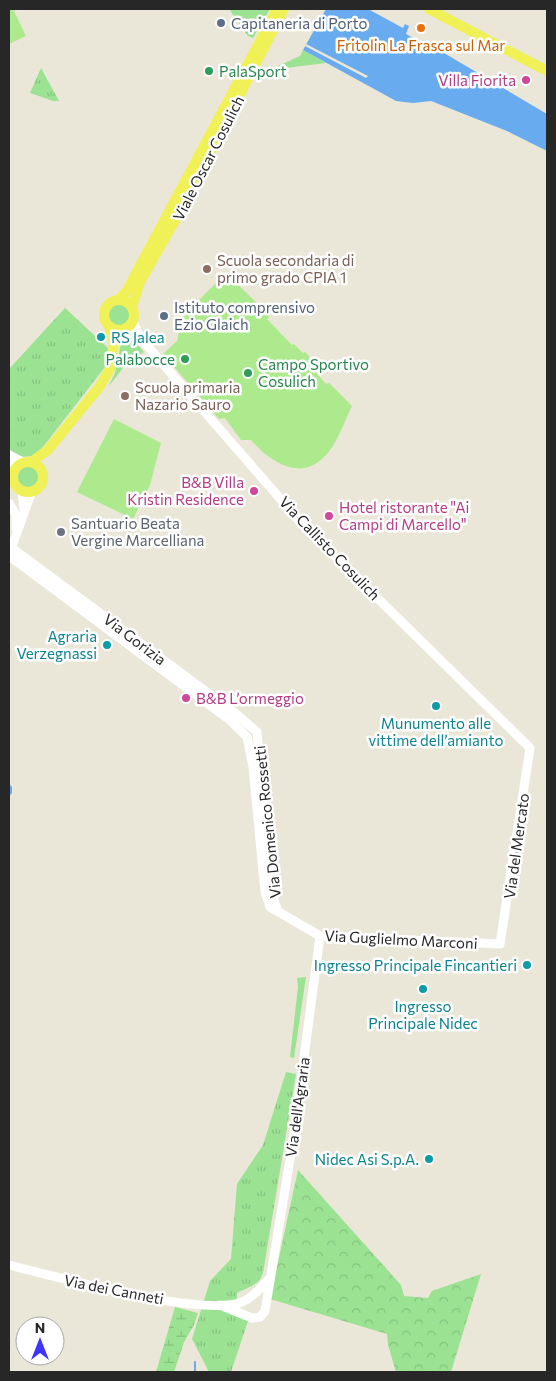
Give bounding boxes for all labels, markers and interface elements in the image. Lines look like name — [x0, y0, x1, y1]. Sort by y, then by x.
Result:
place label: Capitaneria di Porto — [231, 14, 367, 32]
marker: Capitaneria di Porto — [215, 17, 227, 29]
marker: Fritolin La Frasca sul Mar — [415, 22, 427, 34]
place label: Fritolin La Frasca sul Mar — [337, 36, 505, 54]
place label: PalaSport — [219, 62, 287, 80]
marker: PalaSport — [203, 65, 215, 77]
place label: Villa Fiorita — [438, 71, 516, 89]
marker: Villa Fiorita — [520, 74, 532, 86]
street label: Viale Oscar Cosulich — [169, 93, 247, 223]
place label: Scuola secondaria di primo grado CPIA 1 — [217, 251, 354, 286]
marker: Scuola secondaria di primo grado CPIA 1 — [201, 263, 213, 275]
place label: Istituto comprensivo Ezio Glaich — [174, 298, 315, 333]
marker: Istituto comprensivo Ezio Glaich — [158, 310, 170, 322]
place label: RS Jalea — [111, 328, 165, 346]
marker: RS Jalea — [95, 331, 107, 343]
place label: Palabocce — [106, 350, 175, 368]
marker: Palabocce — [179, 353, 191, 365]
place label: Campo Sportivo Cosulich — [258, 355, 369, 390]
marker: Campo Sportivo Cosulich — [242, 367, 254, 379]
place label: Scuola primaria Nazario Sauro — [135, 378, 240, 413]
marker: Scuola primaria Nazario Sauro — [119, 390, 131, 402]
place label: B&B Villa Kristin Residence — [127, 473, 244, 508]
marker: B&B Villa Kristin Residence — [248, 485, 260, 497]
street label: Via Callisto Cosulich — [276, 492, 384, 604]
place label: Hotel ristorante "Ai Campi di Marcello" — [339, 498, 469, 533]
marker: Hotel ristorante "Ai Campi di Marcello" — [323, 510, 335, 522]
place label: Santuario Beata Vergine Marcelliana — [71, 514, 204, 549]
marker: Santuario Beata Vergine Marcelliana — [55, 526, 67, 538]
street label: Via Gorizia — [100, 610, 170, 668]
place label: Agraria Verzegnassi — [16, 627, 97, 662]
marker: Agraria Verzegnassi — [101, 639, 113, 651]
place label: B&B L’ormeggio — [196, 689, 304, 707]
marker: B&B L’ormeggio — [180, 692, 192, 704]
marker: Munumento alle vittime dell’amianto — [430, 700, 442, 712]
place label: Munumento alle vittime dell’amianto — [369, 714, 503, 749]
street label: Via Domenico Rossetti — [250, 745, 284, 899]
street label: Via del Mercato — [500, 792, 532, 900]
street label: Via Guglielmo Marconi — [324, 926, 478, 952]
place label: Ingresso Principale Fincantieri — [314, 956, 517, 974]
marker: Ingresso Principale Fincantieri — [521, 959, 533, 971]
marker: Ingresso Principale Nidec — [417, 983, 429, 995]
place label: Ingresso Principale Nidec — [368, 997, 478, 1032]
street label: Via dell'Agraria — [281, 1056, 313, 1158]
place label: Nidec Asi S.p.A. — [315, 1150, 419, 1168]
marker: Nidec Asi S.p.A. — [423, 1153, 435, 1165]
street label: Via dei Canneti — [63, 1271, 165, 1307]
north arrow — [15, 1316, 65, 1366]
text: N — [35, 1319, 45, 1336]

